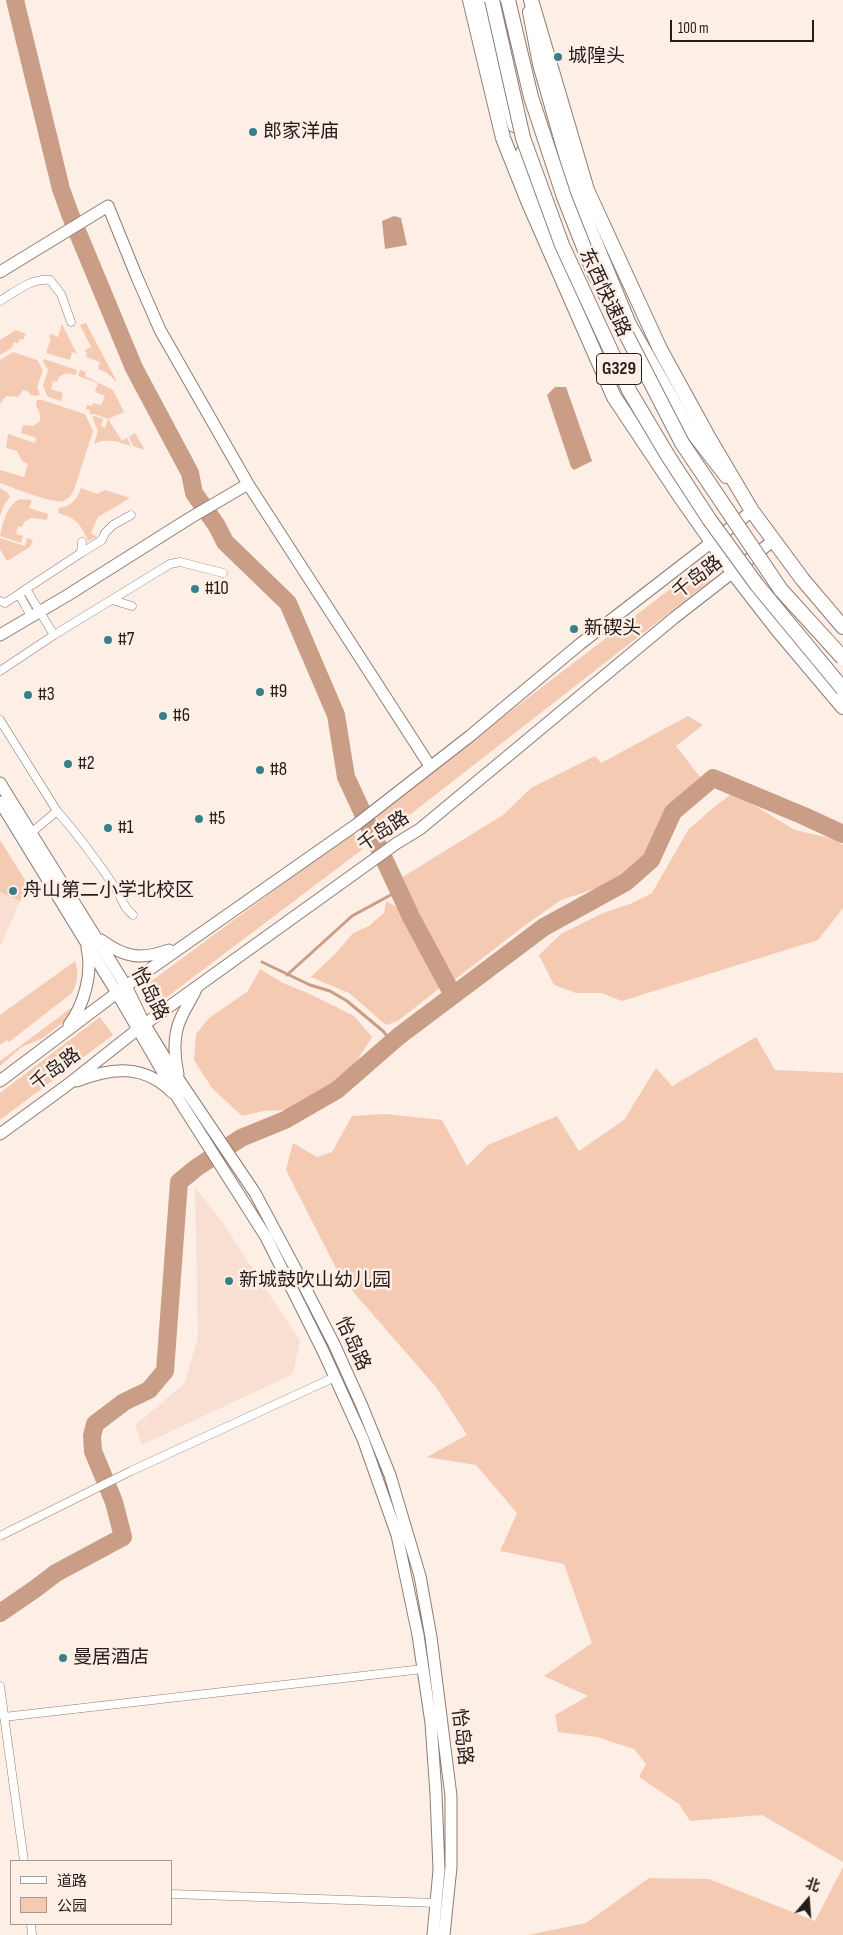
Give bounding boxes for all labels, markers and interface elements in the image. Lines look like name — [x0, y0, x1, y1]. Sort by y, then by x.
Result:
scale bar — [673, 10, 817, 42]
text: 100 m — [678, 19, 709, 38]
place label: 城隍头 — [568, 46, 625, 68]
marker: 城隍头 — [552, 51, 564, 63]
place label: 郎家洋庙 — [263, 121, 339, 143]
marker: 郎家洋庙 — [247, 126, 259, 138]
street label: 东西快速路 — [574, 245, 634, 341]
road number: G329 — [596, 354, 642, 384]
street label: 千岛路 — [669, 551, 727, 605]
place label: #10 — [205, 578, 229, 600]
marker: #10 — [189, 583, 201, 595]
place label: 新碶头 — [584, 618, 641, 640]
marker: 新碶头 — [568, 623, 580, 635]
place label: #7 — [118, 629, 134, 651]
marker: #7 — [102, 634, 114, 646]
place label: #9 — [270, 681, 287, 703]
place label: #3 — [38, 684, 55, 706]
marker: #9 — [254, 686, 266, 698]
marker: #3 — [22, 689, 34, 701]
place label: #6 — [173, 705, 190, 727]
marker: #6 — [157, 710, 169, 722]
place label: #2 — [78, 753, 94, 775]
marker: #2 — [62, 758, 74, 770]
place label: #8 — [270, 759, 287, 781]
marker: #8 — [254, 764, 266, 776]
street label: 千岛路 — [354, 807, 414, 857]
place label: #5 — [209, 808, 225, 830]
marker: #5 — [193, 813, 205, 825]
place label: #1 — [118, 817, 133, 839]
marker: #1 — [102, 822, 114, 834]
place label: 舟山第二小学北校区 — [23, 880, 194, 902]
marker: 舟山第二小学北校区 — [7, 885, 19, 897]
street label: 怡岛路 — [126, 963, 172, 1025]
street label: 千岛路 — [26, 1044, 86, 1096]
place label: 新城鼓吹山幼儿园 — [239, 1270, 391, 1292]
marker: 新城鼓吹山幼儿园 — [223, 1275, 235, 1287]
street label: 怡岛路 — [330, 1313, 374, 1375]
place label: 曼居酒店 — [73, 1647, 149, 1669]
marker: 曼居酒店 — [57, 1652, 69, 1664]
street label: 怡岛路 — [446, 1707, 476, 1767]
legend — [10, 1860, 172, 1925]
text: 道路 — [57, 1872, 87, 1891]
north arrow — [783, 1875, 833, 1925]
text: 北 — [804, 1875, 822, 1896]
text: 公园 — [57, 1897, 87, 1916]

